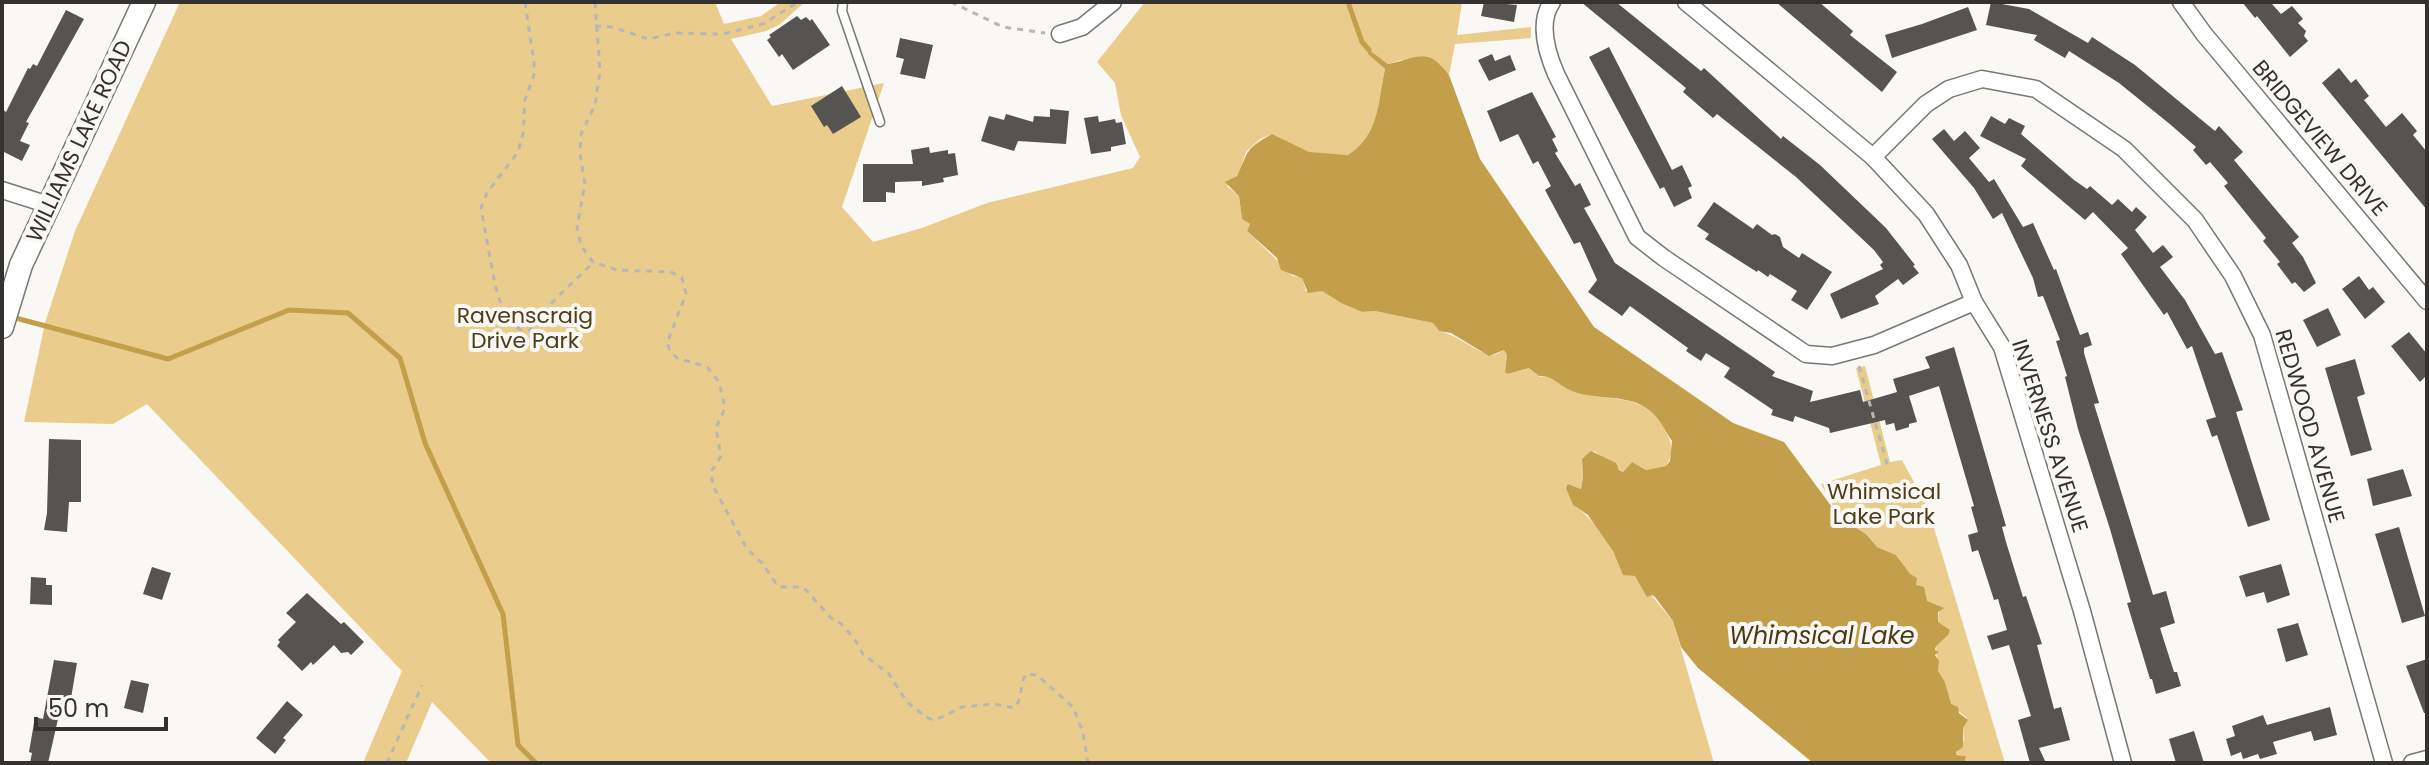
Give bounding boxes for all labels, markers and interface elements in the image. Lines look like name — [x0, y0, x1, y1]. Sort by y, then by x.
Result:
street label: WILLIAMS LAKE ROAD — [19, 35, 139, 247]
street label: BRIDGEVIEW DRIVE — [2245, 53, 2395, 223]
park label: Ravenscraig Drive Park — [457, 300, 593, 356]
street label: REDWOOD AVENUE — [2267, 325, 2353, 527]
street label: INVERNESS AVENUE — [2004, 335, 2096, 537]
park label: Whimsical Lake Park — [1827, 476, 1941, 532]
water label: Whimsical Lake — [1729, 619, 1915, 652]
scale bar — [36, 681, 166, 731]
text: 50 m — [48, 692, 109, 725]

